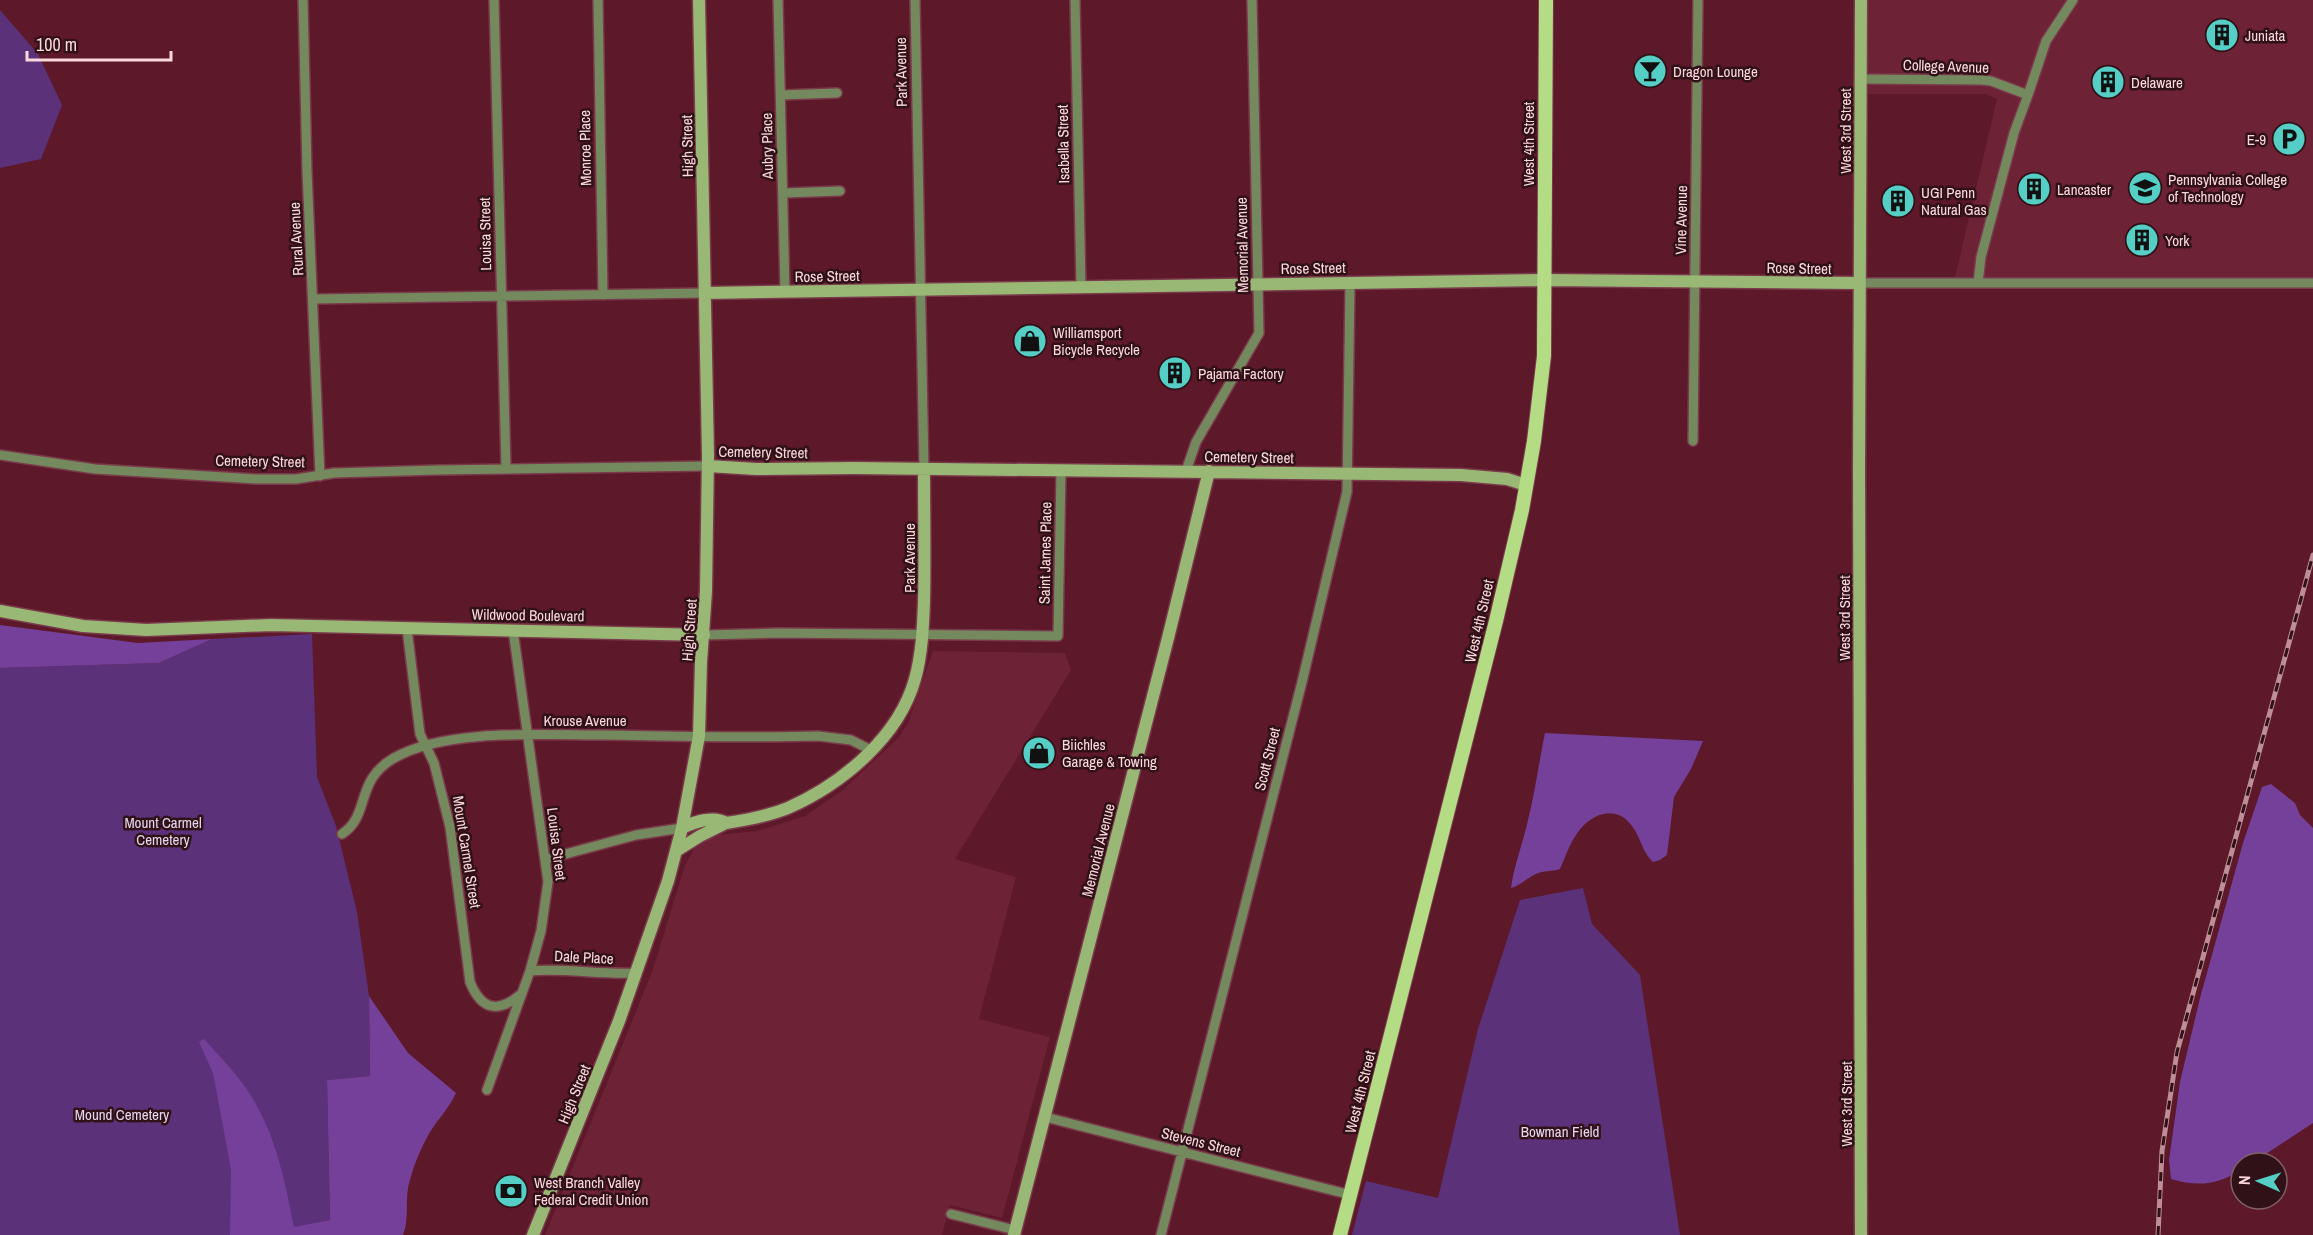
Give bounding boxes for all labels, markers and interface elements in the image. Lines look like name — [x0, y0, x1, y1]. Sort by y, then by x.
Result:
building icon: Juniata — [2204, 17, 2240, 53]
scale bar — [27, 24, 171, 62]
place label: Juniata — [2245, 25, 2286, 46]
text: 100 m — [36, 32, 77, 57]
street label: Park Avenue — [890, 37, 912, 107]
bar icon: Dragon Lounge — [1632, 53, 1668, 89]
street label: College Avenue — [1903, 54, 1989, 78]
place label: Dragon Lounge — [1673, 61, 1758, 82]
building icon: Delaware — [2090, 64, 2126, 100]
place label: Delaware — [2131, 72, 2183, 93]
street label: West 3rd Street — [1835, 88, 1856, 174]
street label: West 4th Street — [1518, 101, 1539, 186]
street label: Isabella Street — [1052, 104, 1074, 183]
street label: Monroe Place — [574, 110, 596, 186]
street label: Aubry Place — [756, 113, 778, 180]
street label: High Street — [676, 114, 698, 177]
parking icon: E-9 — [2271, 121, 2307, 157]
place label: E-9 — [2247, 129, 2266, 150]
place label: Pennsylvania College of Technology — [2168, 169, 2287, 207]
school or university icon: Pennsylvania College of Technology — [2127, 170, 2163, 206]
building icon: Lancaster — [2016, 171, 2052, 207]
place label: Lancaster — [2057, 179, 2111, 200]
place label: UGI Penn Natural Gas — [1921, 182, 1987, 220]
building icon: UGI Penn Natural Gas — [1880, 183, 1916, 219]
street label: Vine Avenue — [1670, 185, 1692, 255]
street label: Louisa Street — [474, 197, 496, 271]
street label: Memorial Avenue — [1231, 197, 1253, 293]
street label: Rural Avenue — [284, 202, 308, 276]
building icon: York — [2124, 222, 2160, 258]
place label: York — [2165, 230, 2190, 251]
street label: Rose Street — [1280, 257, 1346, 279]
street label: Rose Street — [1766, 257, 1832, 279]
street label: Rose Street — [794, 265, 860, 287]
place label: Williamsport Bicycle Recycle — [1053, 322, 1140, 360]
shop icon: Williamsport Bicycle Recycle — [1012, 323, 1048, 359]
building icon: Pajama Factory — [1157, 355, 1193, 391]
place label: Pajama Factory — [1198, 363, 1284, 384]
street label: Cemetery Street — [718, 441, 809, 463]
street label: Cemetery Street — [1204, 446, 1295, 468]
street label: Cemetery Street — [215, 450, 306, 472]
street label: Saint James Place — [1034, 501, 1056, 604]
street label: Park Avenue — [899, 523, 920, 593]
street label: West 3rd Street — [1834, 575, 1855, 661]
street label: West 4th Street — [1459, 577, 1499, 665]
street label: High Street — [676, 598, 702, 662]
street label: Wildwood Boulevard — [471, 604, 585, 626]
street label: Krouse Avenue — [543, 710, 627, 731]
street label: Scott Street — [1249, 725, 1285, 793]
place label: Biichles Garage & Towing — [1062, 734, 1157, 772]
shop icon: Biichles Garage & Towing — [1021, 735, 1057, 771]
street label: Mount Carmel Street — [448, 794, 486, 910]
street label: Memorial Avenue — [1076, 801, 1120, 899]
street label: Louisa Street — [542, 806, 572, 882]
park label: Mount Carmel Cemetery — [124, 812, 202, 850]
street label: Dale Place — [554, 945, 614, 969]
street label: West 4th Street — [1340, 1048, 1381, 1136]
street label: High Street — [553, 1061, 596, 1127]
street label: West 3rd Street — [1836, 1061, 1857, 1147]
park label: Mound Cemetery — [75, 1104, 170, 1125]
park label: Bowman Field — [1521, 1121, 1599, 1142]
street label: Stevens Street — [1159, 1122, 1243, 1162]
north arrow — [2229, 1151, 2289, 1211]
place label: West Branch Valley Federal Credit Union — [534, 1172, 648, 1210]
bank icon: West Branch Valley Federal Credit Union — [493, 1173, 529, 1209]
text: N — [2233, 1175, 2255, 1186]

